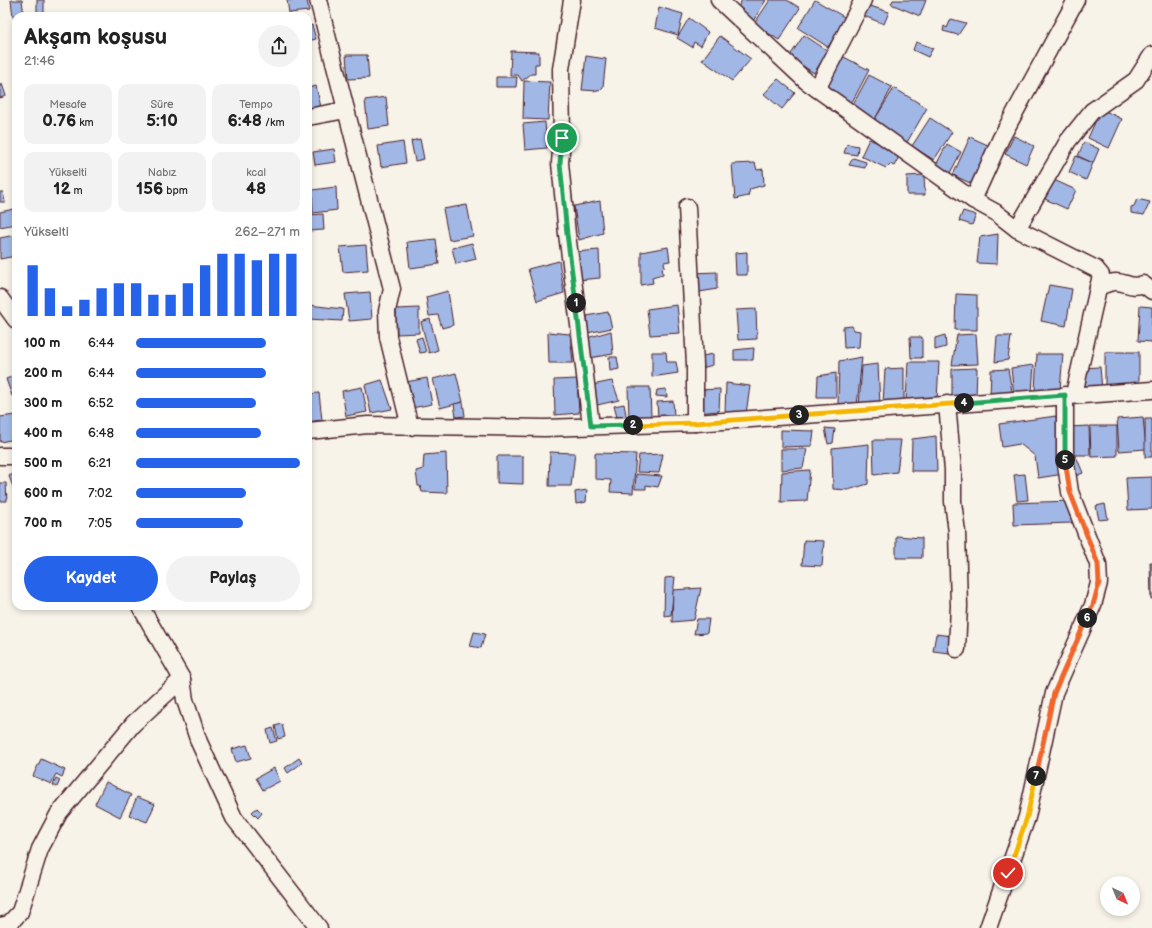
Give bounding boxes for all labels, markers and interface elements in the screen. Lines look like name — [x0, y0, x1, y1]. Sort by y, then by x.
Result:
text: Akşam koşusu — [24, 24, 167, 51]
button: share — [258, 25, 300, 67]
text: 21:46 — [24, 53, 55, 69]
text: Mesafe — [49, 98, 87, 111]
text: Süre — [150, 98, 174, 111]
text: Tempo — [239, 98, 273, 111]
text: 0.76 — [42, 111, 76, 131]
text: 5:10 — [146, 111, 178, 131]
text: 6:48 — [227, 111, 262, 131]
text: km — [76, 116, 94, 129]
text: /km — [262, 116, 285, 129]
pin — [545, 121, 579, 155]
icon: arrive — [551, 127, 573, 149]
text: Yükselti — [49, 166, 87, 179]
text: Nabız — [148, 166, 176, 179]
text: kcal — [246, 166, 266, 179]
text: 12 — [53, 179, 71, 199]
text: 156 — [136, 179, 163, 199]
text: 48 — [246, 179, 266, 199]
text: m — [71, 184, 83, 197]
text: bpm — [163, 184, 188, 197]
text: Yükselti — [24, 224, 69, 240]
text: 262–271 m — [235, 224, 300, 240]
pin: 1 — [566, 293, 586, 313]
text: 1 — [574, 296, 578, 309]
text: 100 m — [24, 335, 60, 351]
text: 6:44 — [88, 335, 114, 351]
text: 200 m — [24, 365, 62, 381]
text: 6:44 — [88, 365, 114, 381]
pin: 4 — [954, 393, 974, 413]
text: 300 m — [24, 395, 62, 411]
text: 6:52 — [88, 395, 114, 411]
text: 4 — [961, 396, 967, 409]
pin: 3 — [789, 405, 809, 425]
text: 3 — [796, 408, 802, 421]
pin: 2 — [623, 415, 643, 435]
text: 2 — [630, 418, 636, 431]
text: 400 m — [24, 425, 62, 441]
text: 6:48 — [88, 425, 114, 441]
pin: 5 — [1055, 450, 1075, 470]
text: 5 — [1062, 453, 1068, 466]
text: 500 m — [24, 455, 62, 471]
text: 6:21 — [88, 455, 111, 471]
text: 600 m — [24, 485, 63, 501]
text: 7:02 — [88, 485, 112, 501]
text: 700 m — [24, 515, 62, 531]
text: 7:05 — [88, 515, 112, 531]
button: Kaydet — [24, 556, 158, 602]
button: Paylaş — [166, 556, 300, 602]
pin: 6 — [1077, 608, 1097, 628]
text: 6 — [1084, 611, 1090, 624]
pin: 7 — [1026, 766, 1046, 786]
text: 7 — [1033, 769, 1039, 782]
pin — [991, 856, 1025, 890]
icon: check — [997, 862, 1019, 884]
north arrow — [1100, 876, 1140, 916]
map controls — [1100, 876, 1140, 916]

